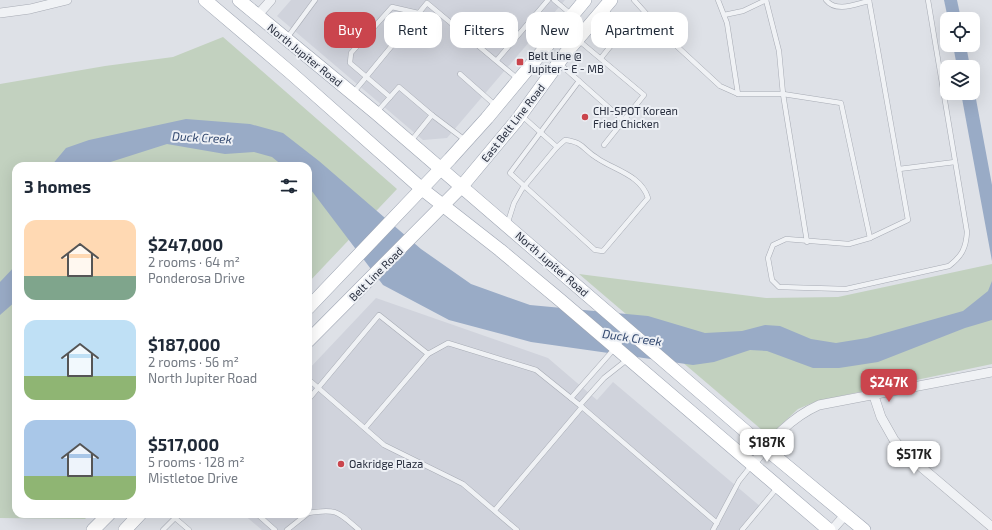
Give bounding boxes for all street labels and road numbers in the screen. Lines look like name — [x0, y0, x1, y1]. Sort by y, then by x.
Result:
street label: North Jupiter Road — [265, 20, 345, 89]
street label: East Belt Line Road — [478, 81, 547, 164]
street label: North Jupiter Road — [513, 228, 591, 299]
street label: Belt Line Road — [346, 244, 405, 303]

